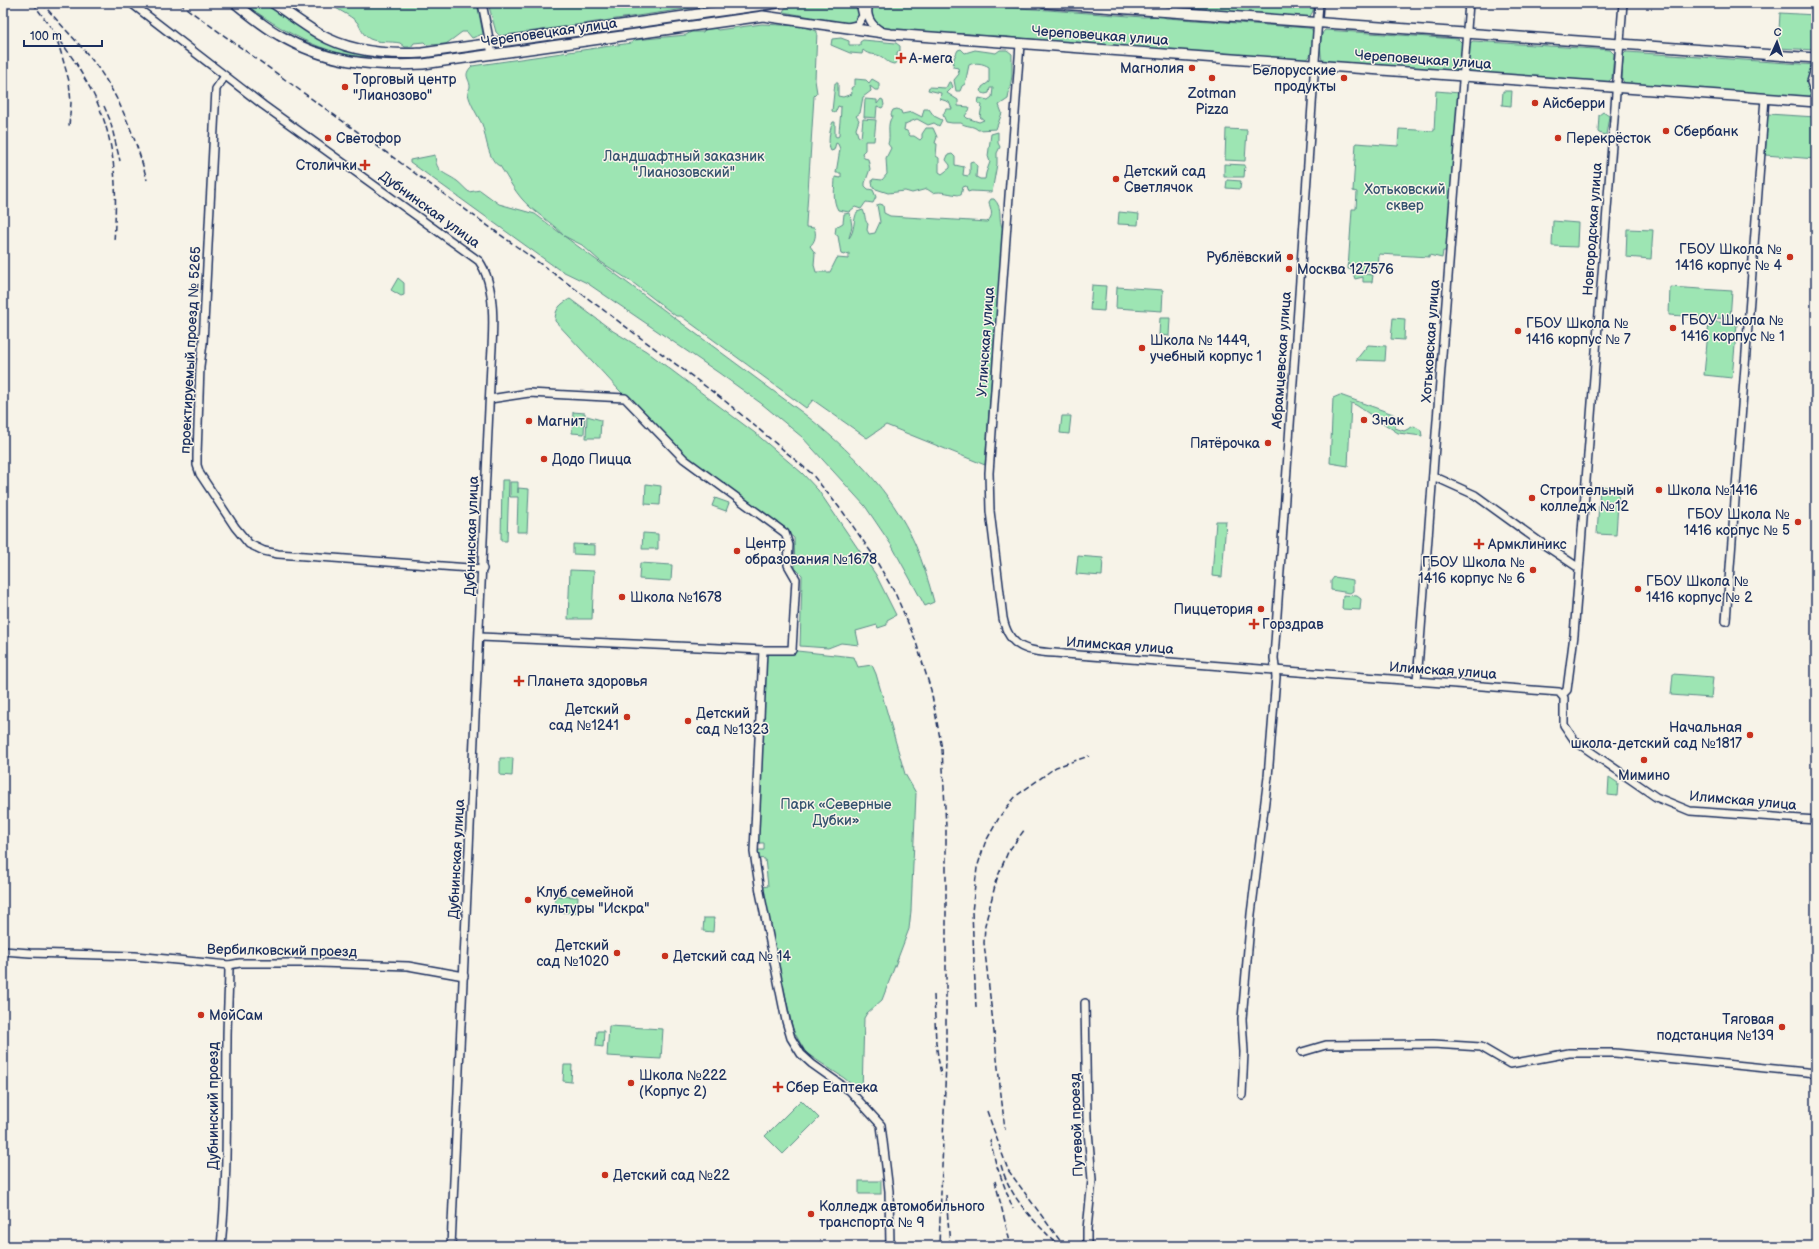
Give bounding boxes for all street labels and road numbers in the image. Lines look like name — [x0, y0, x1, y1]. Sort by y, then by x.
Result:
street label: Череповецкая улица — [480, 14, 619, 50]
street label: Череповецкая улица — [1031, 22, 1170, 49]
street label: Череповецкая улица — [1354, 46, 1493, 73]
street label: Новгородская улица — [1579, 161, 1606, 296]
street label: Дубнинская улица — [376, 167, 484, 252]
street label: проектируемый проезд № 5265 — [177, 246, 204, 454]
street label: Хотьковская улица — [1418, 278, 1443, 403]
street label: Угличская улица — [973, 286, 998, 398]
street label: Абрамцевская улица — [1268, 290, 1295, 430]
street label: Дубнинская улица — [461, 475, 482, 596]
street label: Илимская улица — [1066, 633, 1175, 658]
street label: Илимская улица — [1389, 658, 1498, 683]
street label: Илимская улица — [1688, 787, 1798, 814]
street label: Дубнинская улица — [445, 798, 468, 920]
street label: Вербилковский проезд — [207, 941, 358, 960]
street label: Дубнинский проезд — [205, 1042, 222, 1170]
street label: Путевой проезд — [1066, 1072, 1087, 1177]

